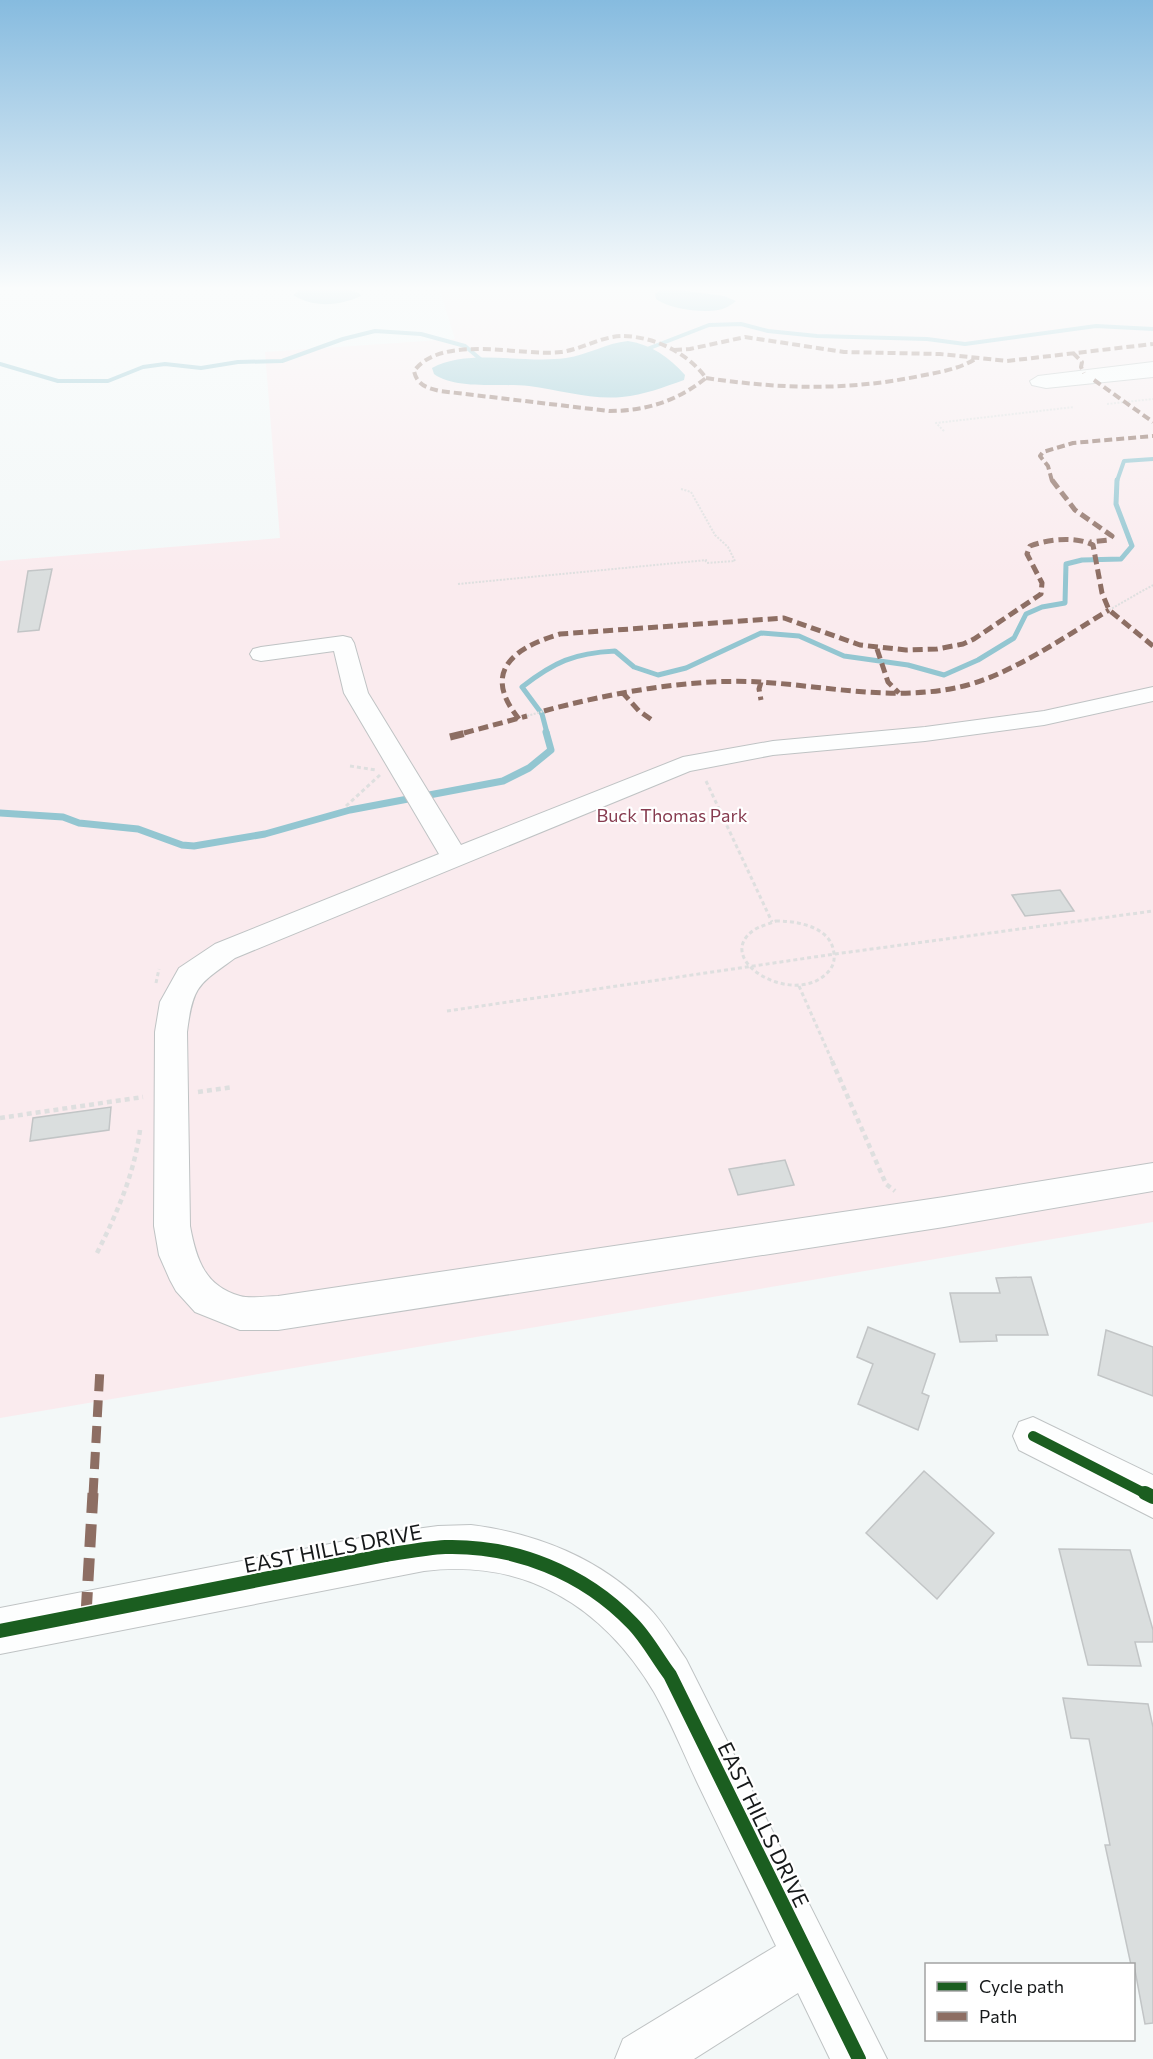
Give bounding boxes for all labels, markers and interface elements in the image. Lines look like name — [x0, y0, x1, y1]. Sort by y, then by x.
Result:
park label: Buck Thomas Park — [597, 804, 748, 826]
street label: EAST HILLS DRIVE — [242, 1518, 424, 1577]
street label: EAST HILLS DRIVE — [713, 1738, 815, 1911]
legend — [925, 1963, 1135, 2041]
text: Cycle path — [979, 1975, 1064, 1997]
text: Path — [979, 2005, 1017, 2027]

